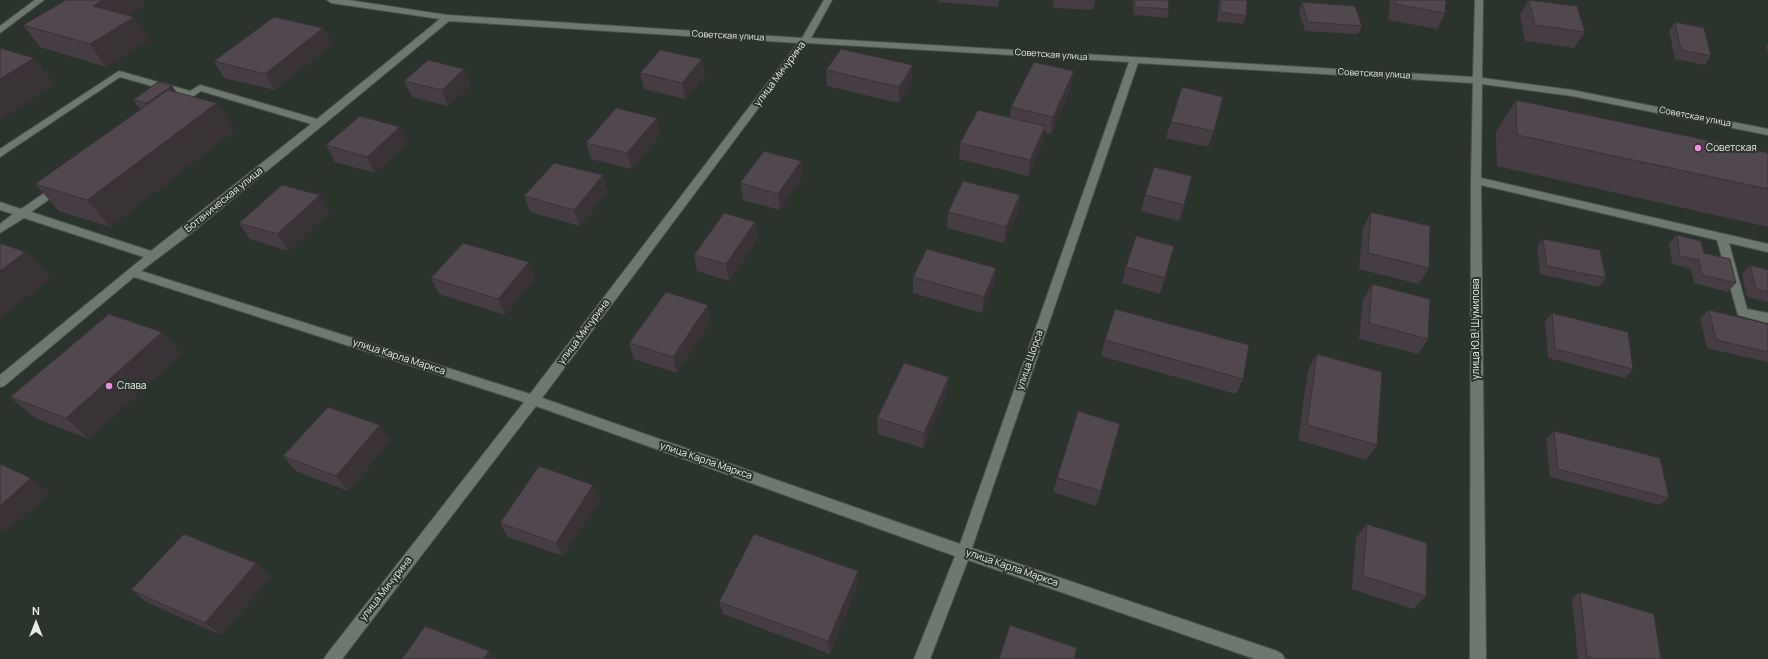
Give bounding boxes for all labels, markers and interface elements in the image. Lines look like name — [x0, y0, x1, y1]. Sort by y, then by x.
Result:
street label: Советская улица — [691, 29, 765, 43]
street label: улица Мичурина — [752, 39, 808, 109]
street label: Советская улица — [1014, 47, 1088, 63]
street label: Советская улица — [1337, 67, 1411, 81]
street label: Советская улица — [1658, 105, 1732, 129]
place label: Советская — [1706, 142, 1757, 154]
marker: Советская — [1693, 143, 1703, 153]
street label: Ботаническая улица — [183, 165, 265, 235]
street label: улица Ю.В. Шумилова — [1470, 278, 1482, 380]
street label: улица Мичурина — [556, 297, 612, 367]
street label: улица Щорса — [1014, 329, 1046, 391]
street label: улица Карла Маркса — [351, 336, 447, 378]
place label: Слава — [117, 380, 146, 392]
marker: Слава — [104, 381, 114, 391]
street label: улица Карла Маркса — [658, 440, 754, 482]
street label: улица Карла Маркса — [964, 547, 1060, 589]
street label: улица Мичурина — [357, 555, 415, 623]
north arrow — [16, 603, 56, 643]
text: N — [32, 603, 40, 618]

